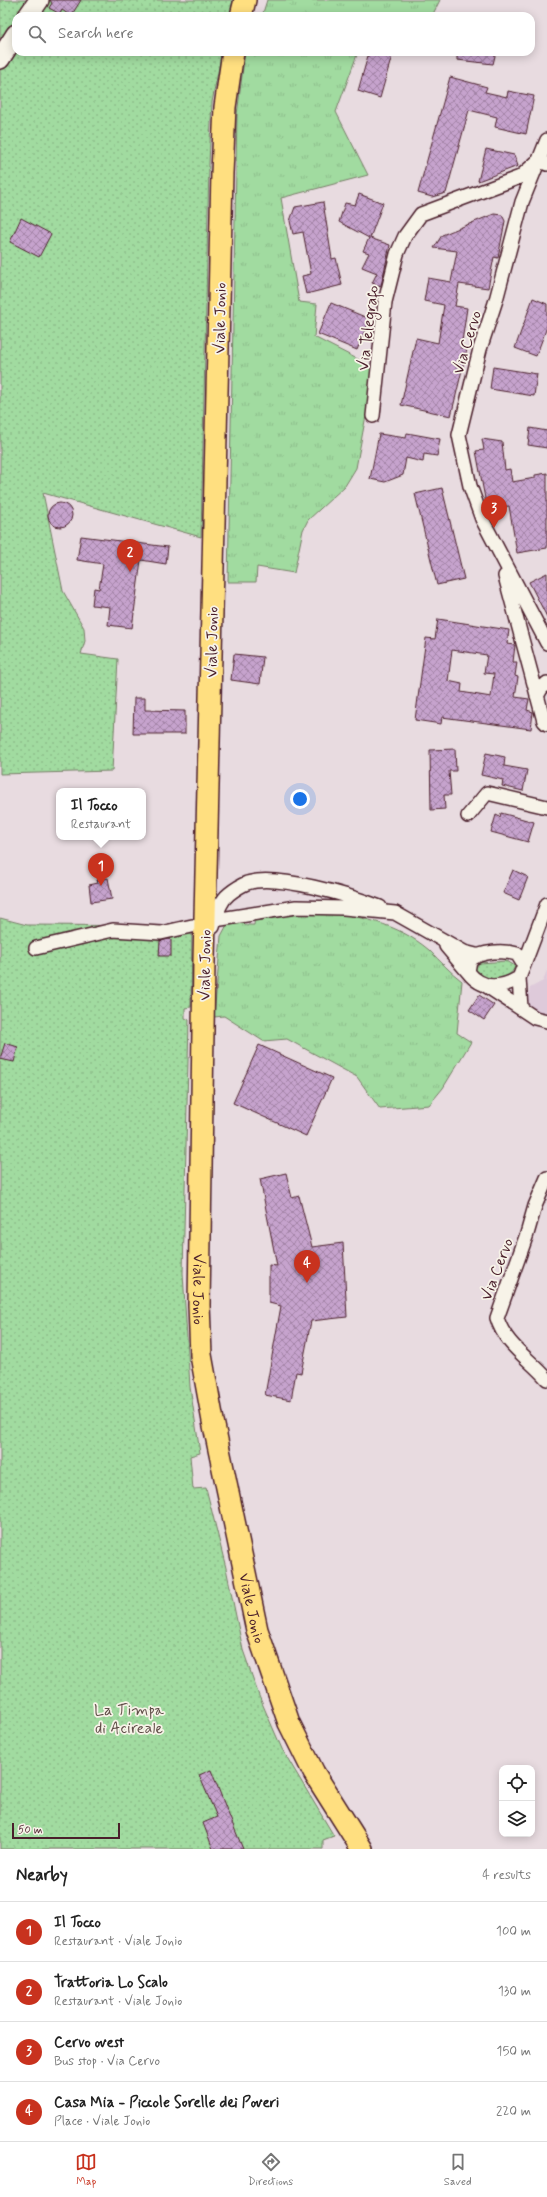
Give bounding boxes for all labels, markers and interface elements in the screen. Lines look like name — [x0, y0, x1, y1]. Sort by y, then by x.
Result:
search box — [12, 12, 535, 56]
icon: search — [26, 23, 48, 45]
text: Search here — [58, 24, 134, 44]
street label: Viale Jonio — [209, 282, 232, 354]
street label: Via Telegrafo — [353, 284, 386, 372]
street label: Via Cervo — [448, 308, 487, 377]
pin: 3 — [481, 495, 507, 528]
pin: 2 — [117, 539, 143, 572]
street label: Viale Jonio — [201, 606, 224, 678]
popup — [56, 788, 146, 840]
your location — [290, 789, 310, 809]
text: Il Tocco — [71, 796, 118, 816]
text: Restaurant — [71, 816, 131, 833]
pin: 1 — [88, 853, 114, 886]
street label: Viale Jonio — [194, 929, 217, 1001]
street label: Via Cervo — [476, 1235, 519, 1304]
pin: 4 — [294, 1250, 320, 1283]
street label: Viale Jonio — [187, 1253, 209, 1325]
street label: Viale Jonio — [233, 1571, 270, 1646]
park label: La Timpa di Acireale — [94, 1700, 164, 1739]
map controls — [499, 1765, 535, 1837]
button: locate — [499, 1765, 535, 1801]
button: layers — [499, 1801, 535, 1837]
scale bar — [12, 1821, 120, 1840]
text: 50 m — [18, 1823, 43, 1837]
text: Nearby — [16, 1864, 68, 1886]
text: 4 results — [482, 1867, 531, 1884]
text: Il Tocco — [54, 1913, 101, 1933]
text: 1 — [26, 1923, 32, 1940]
text: 100 m — [496, 1923, 531, 1940]
text: Restaurant · Viale Jonio — [54, 1933, 182, 1950]
text: Trattoria Lo Scalo — [54, 1973, 168, 1993]
text: 2 — [26, 1983, 32, 2000]
text: 130 m — [498, 1983, 531, 2000]
text: Restaurant · Viale Jonio — [54, 1993, 182, 2010]
text: Cervo ovest — [54, 2033, 124, 2053]
text: 3 — [26, 2043, 32, 2060]
text: 150 m — [497, 2043, 531, 2060]
text: Bus stop · Via Cervo — [54, 2053, 160, 2070]
text: Casa Mia - Piccole Sorelle dei Poveri — [54, 2093, 279, 2113]
text: 4 — [25, 2103, 33, 2120]
text: 220 m — [496, 2103, 531, 2120]
text: Place · Viale Jonio — [54, 2113, 150, 2130]
tab: Map — [75, 2151, 97, 2189]
tab: Directions — [248, 2151, 293, 2189]
tab: Saved — [444, 2151, 472, 2189]

